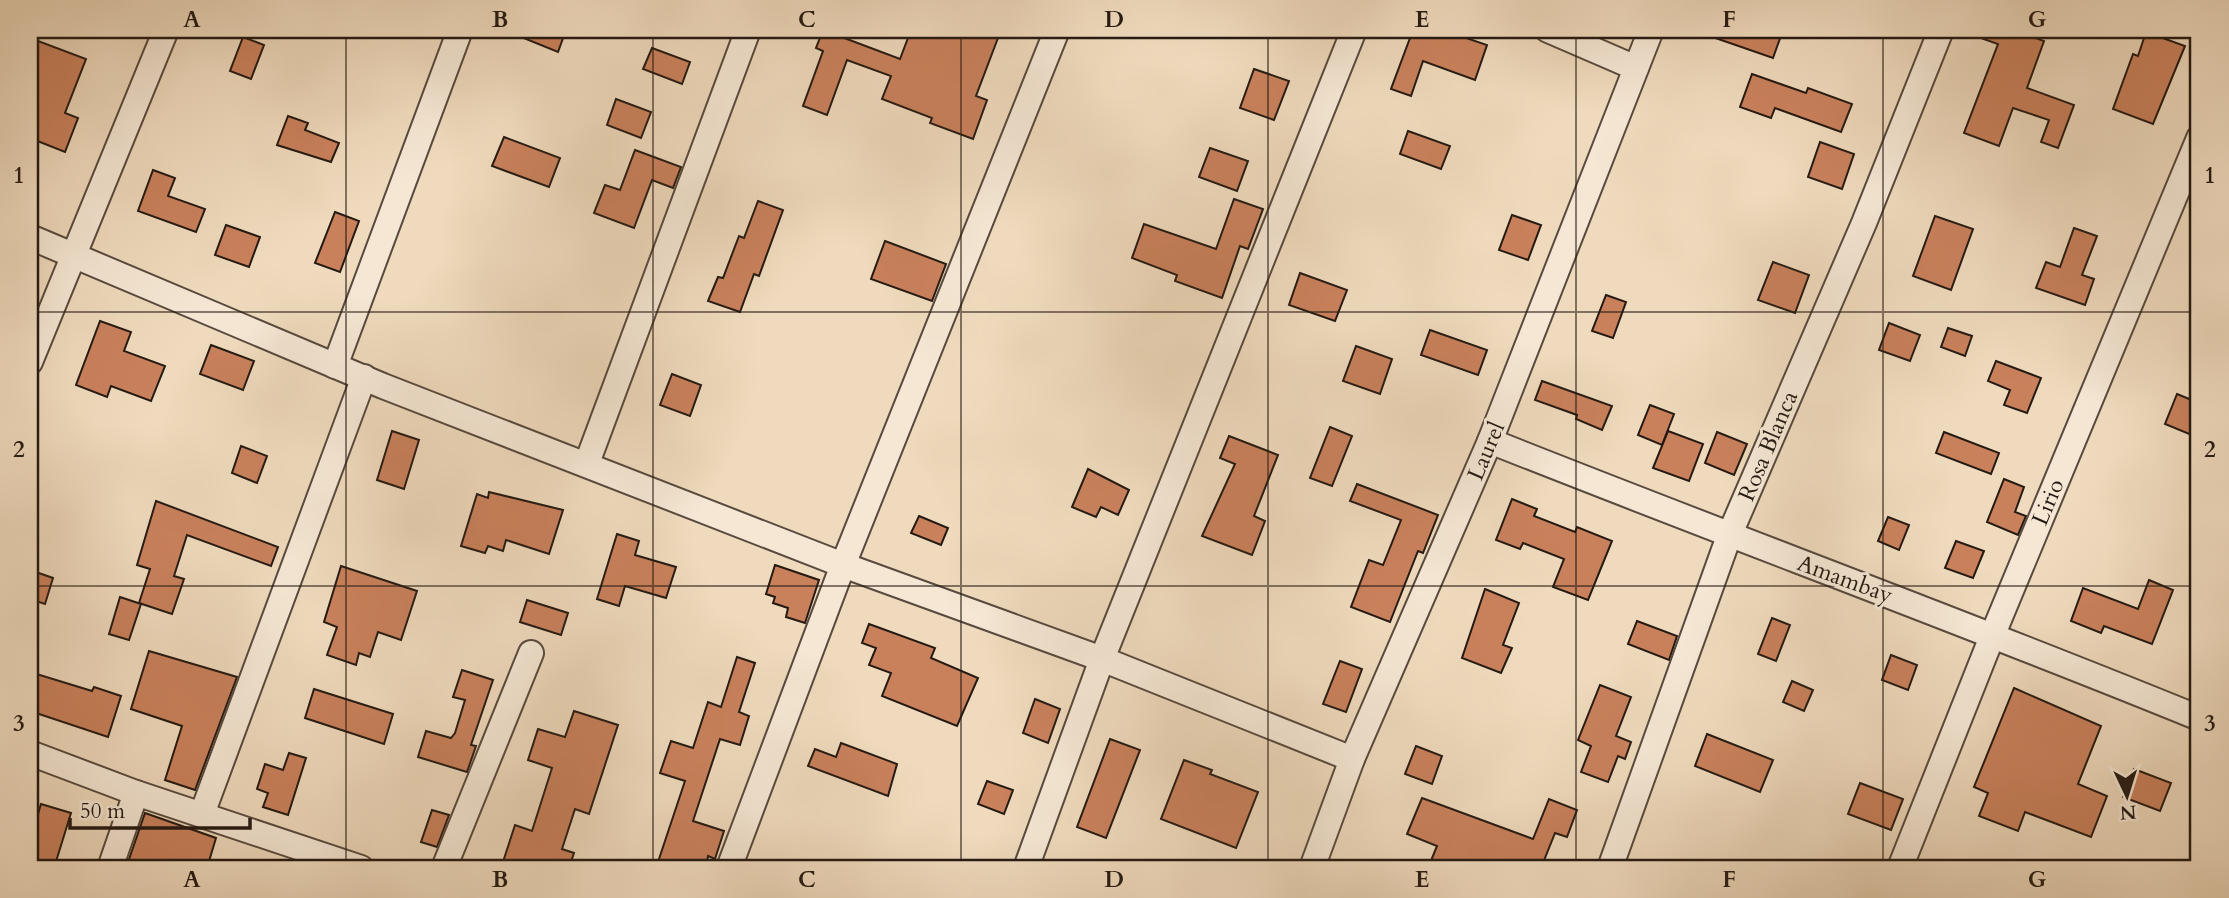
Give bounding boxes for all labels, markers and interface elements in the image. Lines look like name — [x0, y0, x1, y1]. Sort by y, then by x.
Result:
text: A — [183, 4, 201, 35]
text: B — [492, 4, 508, 35]
text: C — [798, 4, 816, 35]
text: D — [1104, 4, 1124, 35]
text: E — [1415, 4, 1429, 35]
text: F — [1722, 4, 1736, 35]
text: G — [2028, 4, 2047, 35]
text: 1 — [13, 160, 25, 191]
text: 1 — [2204, 160, 2216, 191]
street label: Rosa Blanca — [1731, 386, 1805, 506]
street label: Laurel — [1460, 417, 1512, 485]
text: 2 — [13, 434, 25, 465]
text: 2 — [2204, 434, 2216, 465]
street label: Lirio — [2024, 474, 2072, 530]
street label: Amambay — [1793, 547, 1897, 611]
text: 3 — [13, 708, 25, 739]
text: 3 — [2204, 708, 2216, 739]
north arrow — [2092, 762, 2162, 832]
scale bar — [70, 786, 250, 830]
text: 50 m — [80, 797, 125, 826]
text: N — [2118, 798, 2137, 826]
text: A — [183, 864, 201, 895]
text: B — [492, 864, 508, 895]
text: C — [798, 864, 816, 895]
text: D — [1104, 864, 1124, 895]
text: E — [1415, 864, 1429, 895]
text: F — [1722, 864, 1736, 895]
text: G — [2028, 864, 2047, 895]

